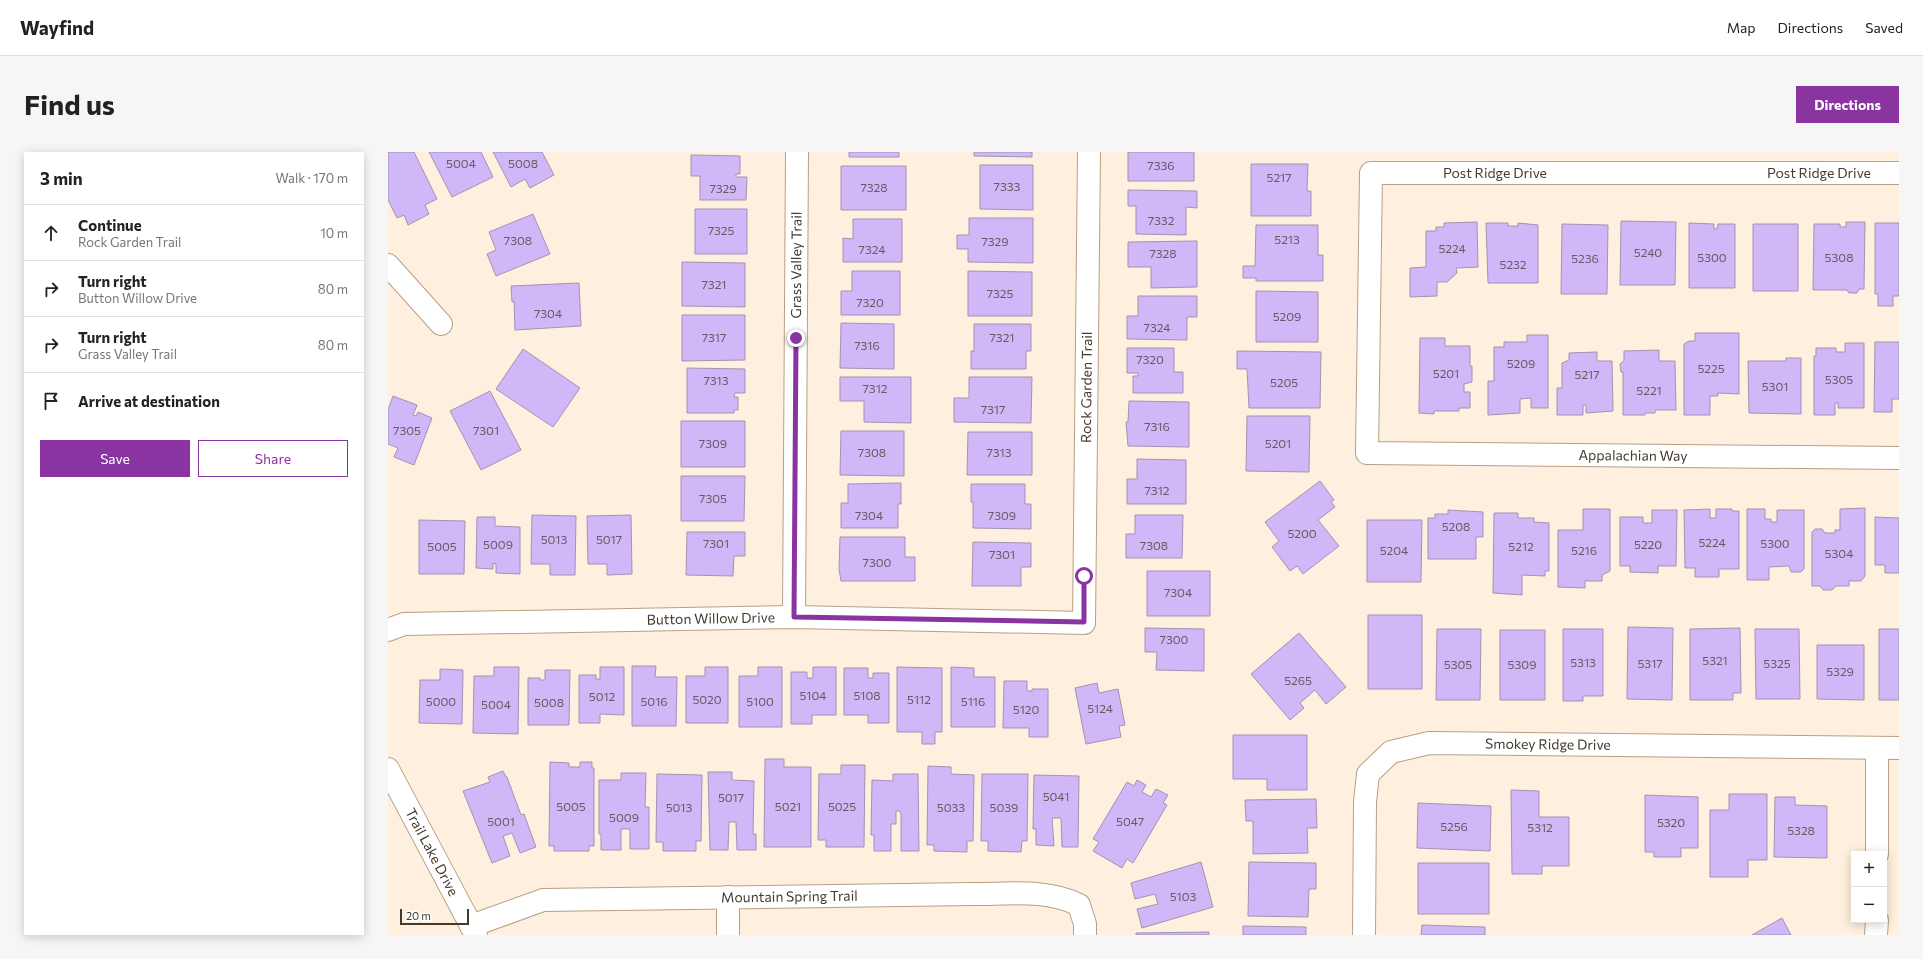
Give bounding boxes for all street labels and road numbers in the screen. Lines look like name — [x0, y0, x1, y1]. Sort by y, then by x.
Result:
street label: Post Ridge Drive — [1443, 164, 1547, 181]
street label: Post Ridge Drive — [1767, 164, 1871, 181]
street label: Grass Valley Trail — [787, 212, 805, 318]
street label: Rock Garden Trail — [1077, 331, 1095, 443]
street label: Appalachian Way — [1578, 446, 1688, 464]
street label: Button Willow Drive — [647, 608, 775, 628]
street label: Smokey Ridge Drive — [1485, 735, 1611, 753]
street label: Trail Lake Drive — [402, 805, 463, 899]
street label: Mountain Spring Trail — [721, 887, 858, 906]

